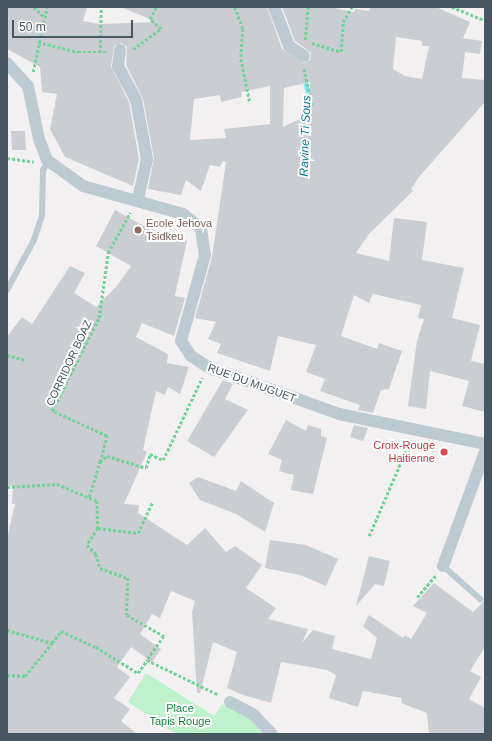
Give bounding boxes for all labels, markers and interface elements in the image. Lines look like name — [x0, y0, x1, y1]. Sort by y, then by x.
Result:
scale bar — [14, 12, 135, 38]
text: 50 m — [19, 20, 46, 34]
water label: Ravine Ti Sous — [297, 95, 315, 177]
place label: Ecole Jehova Tsidkeu — [146, 217, 212, 243]
marker: Ecole Jehova Tsidkeu — [133, 225, 143, 235]
street label: CORRIDOR BOAZ — [43, 318, 95, 408]
street label: RUE DU MUGUET — [206, 361, 298, 405]
place label: Croix-Rouge Haitienne — [373, 439, 435, 465]
marker: Croix-Rouge Haitienne — [438, 446, 450, 458]
park label: Place Tapis Rouge — [149, 702, 211, 728]

